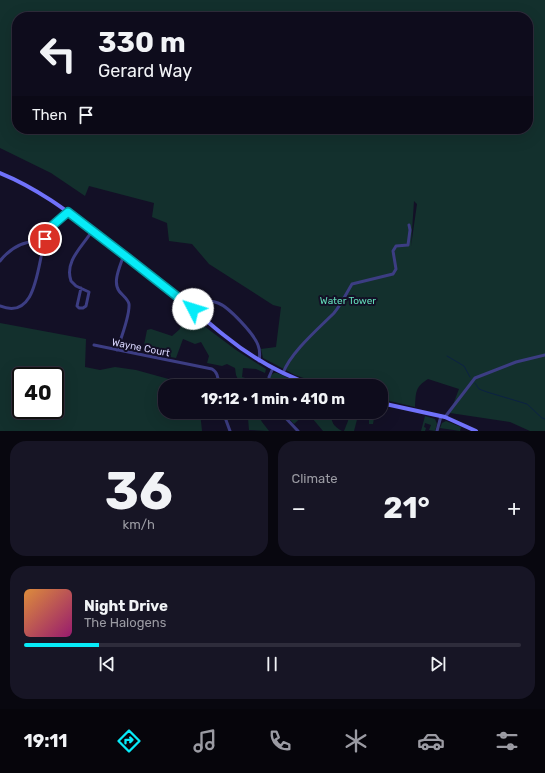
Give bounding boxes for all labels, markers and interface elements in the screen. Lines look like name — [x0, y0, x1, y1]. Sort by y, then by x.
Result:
text: 330 m — [98, 26, 186, 59]
icon: left — [32, 28, 84, 80]
text: Gerard Way — [98, 60, 192, 82]
icon: arrive — [75, 104, 97, 126]
text: Then — [32, 106, 67, 124]
pin — [28, 222, 62, 256]
icon: arrive — [34, 228, 56, 250]
position arrow — [172, 288, 214, 330]
park label: Water Tower — [320, 295, 376, 307]
street label: Wayne Court — [111, 336, 171, 360]
speed limit sign: 40 — [12, 367, 64, 419]
text: 19:12 · 1 min · 410 m — [201, 390, 345, 408]
text: 36 — [105, 460, 173, 522]
text: Climate — [292, 471, 338, 486]
text: 21° — [383, 490, 430, 526]
text: − — [292, 495, 306, 522]
text: + — [507, 495, 521, 522]
text: km/h — [123, 517, 155, 532]
text: Night Drive — [84, 597, 168, 615]
text: The Halogens — [84, 615, 166, 630]
icon: previous — [96, 653, 118, 675]
icon: pause — [261, 653, 283, 675]
icon: next — [427, 653, 449, 675]
icon: directions — [115, 727, 143, 755]
icon: music — [191, 727, 219, 755]
icon: phone — [266, 727, 294, 755]
icon: climate — [342, 727, 370, 755]
icon: car — [417, 727, 445, 755]
icon: filters — [493, 727, 521, 755]
text: 19:11 — [24, 730, 67, 752]

